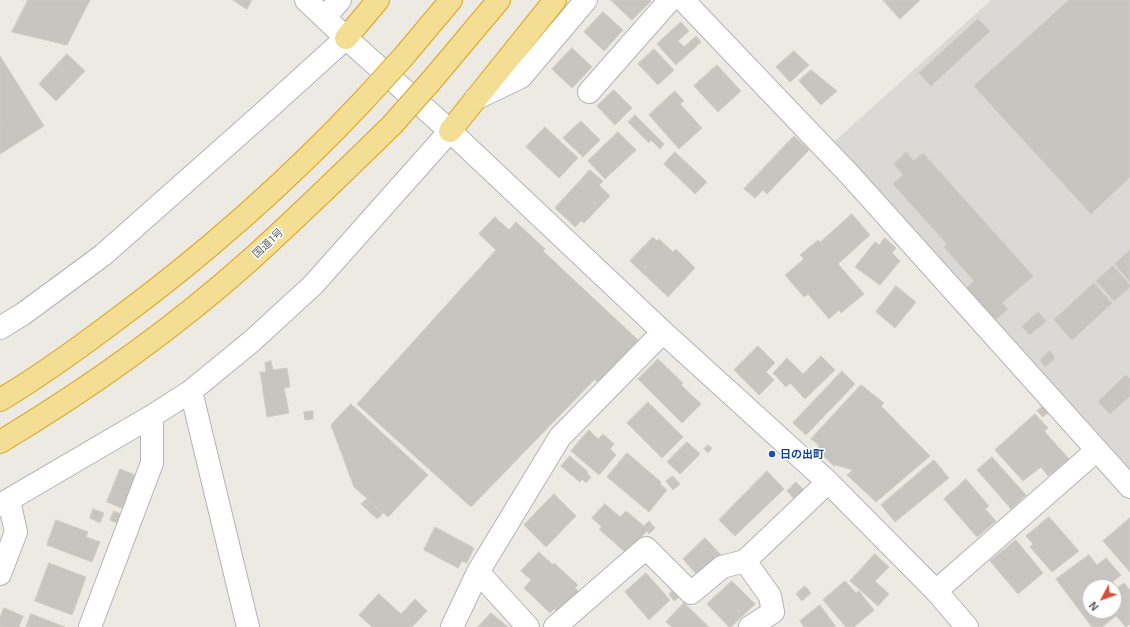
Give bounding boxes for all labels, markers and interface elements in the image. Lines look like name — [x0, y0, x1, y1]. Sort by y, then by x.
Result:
street label: 国道1号 — [250, 225, 286, 261]
place label: 日の出町 — [780, 447, 824, 461]
marker: 日の出町 — [767, 449, 777, 459]
north arrow — [1082, 579, 1122, 619]
text: N — [1086, 599, 1101, 614]

